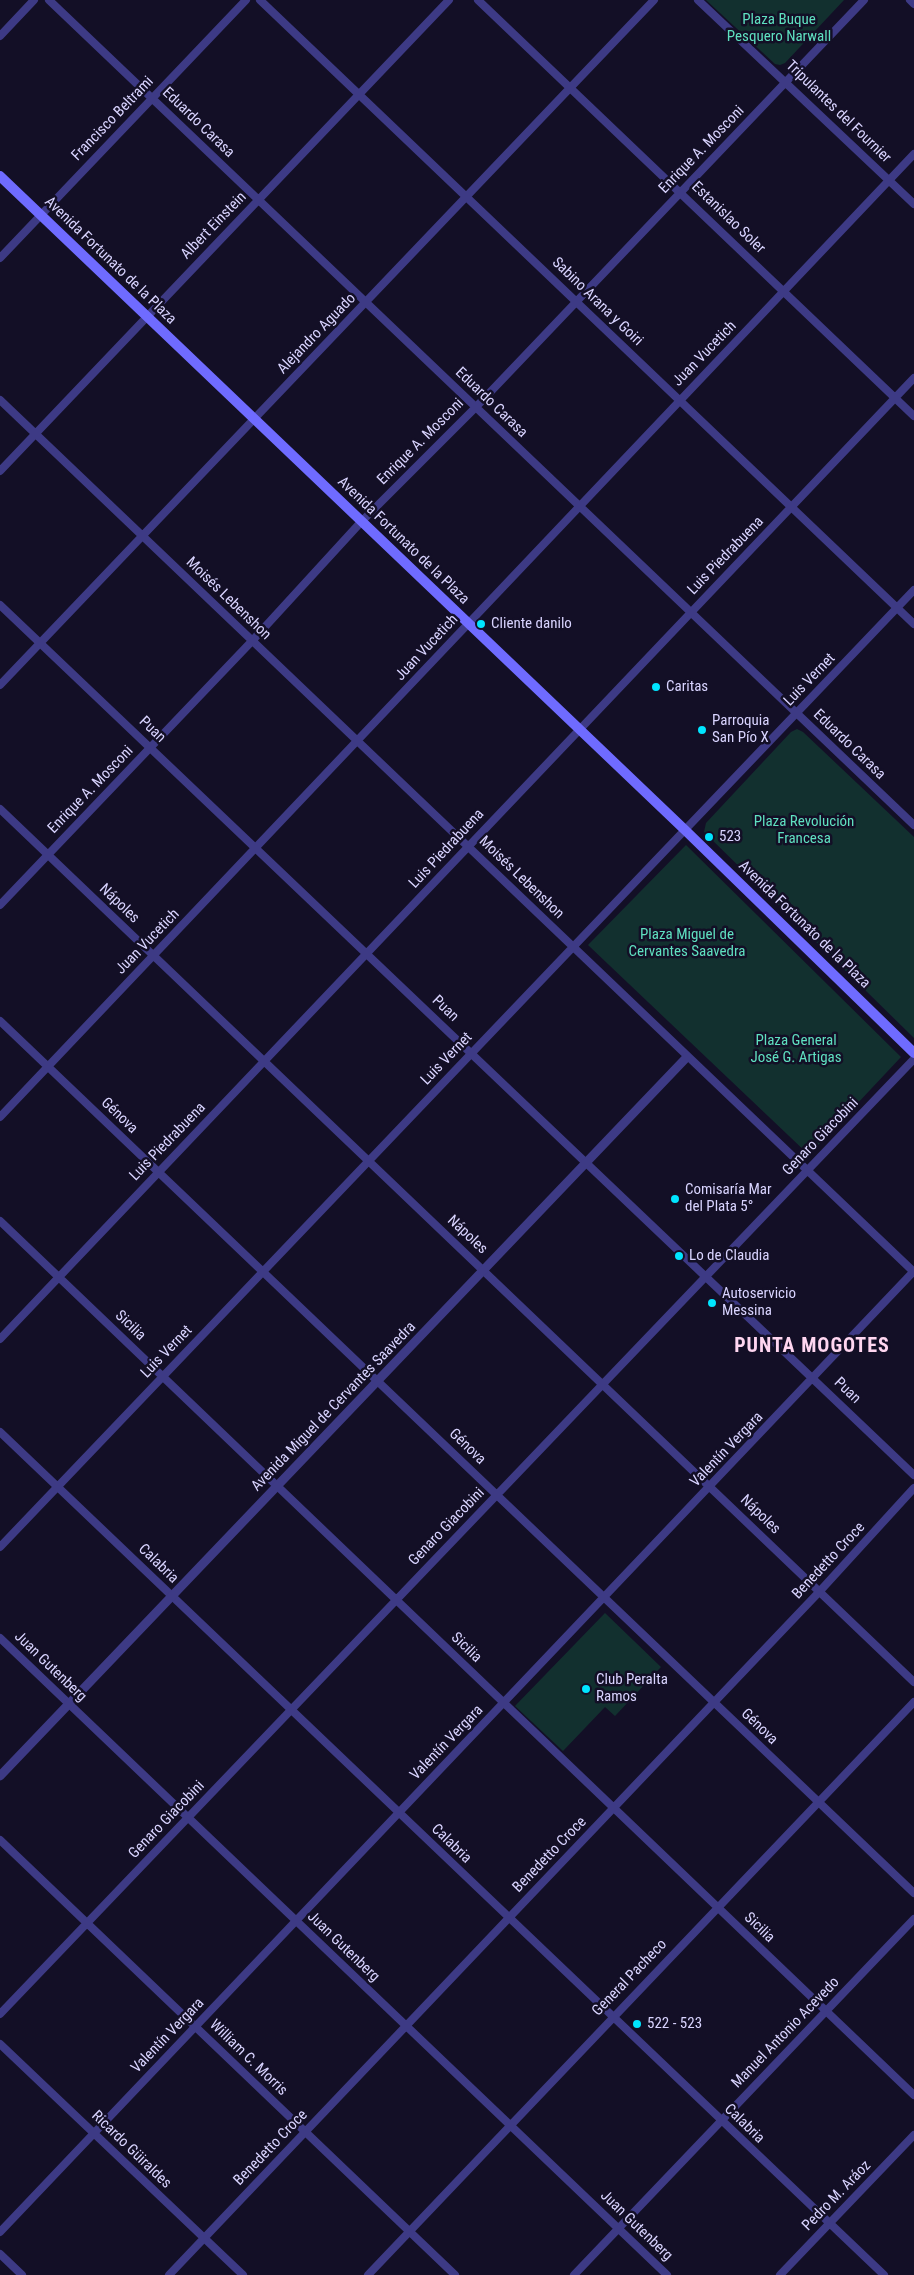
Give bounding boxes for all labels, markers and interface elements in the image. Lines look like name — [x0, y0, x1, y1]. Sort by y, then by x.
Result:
park label: Plaza Buque Pesquero Narwall — [727, 11, 831, 46]
street label: Tripulantes del Fournier — [782, 57, 894, 167]
street label: Francisco Beltrami — [68, 73, 158, 165]
street label: Eduardo Carasa — [158, 84, 238, 162]
street label: Enrique A. Mosconi — [656, 102, 748, 198]
street label: Estanislao Soler — [687, 178, 769, 258]
street label: Albert Einstein — [177, 189, 251, 263]
street label: Avenida Fortunato de la Plaza — [40, 193, 180, 329]
street label: Sabino Arana y Goiri — [548, 254, 646, 350]
street label: Alejandro Aguado — [274, 290, 360, 378]
street label: Juan Vucetich — [669, 318, 741, 390]
street label: Eduardo Carasa — [451, 364, 531, 442]
street label: Enrique A. Mosconi — [374, 395, 468, 489]
street label: Avenida Fortunato de la Plaza — [333, 473, 473, 609]
street label: Luis Piedrabuena — [684, 513, 768, 599]
street label: Moisés Lebenshon — [182, 554, 274, 644]
street label: Juan Vucetich — [392, 611, 462, 685]
place label: Cliente danilo — [491, 615, 572, 633]
marker: Cliente danilo — [475, 618, 487, 630]
street label: Luis Vernet — [781, 650, 839, 710]
place label: Caritas — [666, 678, 708, 696]
marker: Caritas — [650, 681, 662, 693]
street label: Eduardo Carasa — [809, 706, 889, 784]
place label: Parroquia San Pío X — [712, 712, 769, 747]
street label: Puan — [135, 713, 169, 747]
marker: Parroquia San Pío X — [696, 724, 708, 736]
street label: Enrique A. Mosconi — [45, 742, 137, 838]
street label: Luis Piedrabuena — [406, 806, 488, 892]
park label: Plaza Revolución Francesa — [754, 813, 854, 848]
place label: 523 — [719, 828, 741, 846]
marker: 523 — [703, 831, 715, 843]
street label: Moisés Lebenshon — [475, 833, 567, 923]
street label: Avenida Fortunato de la Plaza — [734, 857, 874, 993]
street label: Nápoles — [95, 881, 143, 927]
street label: Juan Vucetich — [112, 906, 184, 978]
park label: Plaza Miguel de Cervantes Saavedra — [628, 926, 746, 961]
street label: Puan — [428, 992, 462, 1026]
street label: Luis Vernet — [418, 1029, 476, 1089]
park label: Plaza General José G. Artigas — [750, 1032, 842, 1067]
street label: Génova — [97, 1094, 141, 1138]
street label: Genaro Giacobini — [779, 1094, 863, 1180]
street label: Luis Piedrabuena — [126, 1099, 210, 1185]
place label: Comisaría Mar del Plata 5° — [685, 1181, 772, 1216]
marker: Comisaría Mar del Plata 5° — [669, 1193, 681, 1205]
street label: Nápoles — [443, 1212, 491, 1258]
place label: Lo de Claudia — [689, 1247, 769, 1265]
marker: Lo de Claudia — [673, 1250, 685, 1262]
place label: Autoservicio Messina — [722, 1285, 796, 1320]
marker: Autoservicio Messina — [706, 1297, 718, 1309]
street label: Sicilia — [111, 1307, 149, 1345]
street label: Avenida Miguel de Cervantes Saavedra — [248, 1318, 420, 1496]
street label: Luis Vernet — [138, 1322, 196, 1382]
district label: PUNTA MOGOTES — [733, 1335, 891, 1359]
street label: Puan — [830, 1374, 864, 1408]
street label: Valentín Vergara — [687, 1409, 767, 1491]
street label: Génova — [445, 1425, 489, 1469]
street label: Genaro Giacobini — [405, 1484, 489, 1570]
street label: Nápoles — [736, 1492, 784, 1538]
street label: Benedetto Croce — [789, 1519, 869, 1603]
street label: Calabria — [134, 1541, 182, 1587]
street label: Juan Gutenberg — [10, 1628, 90, 1706]
street label: Sicilia — [447, 1629, 485, 1667]
place label: Club Peralta Ramos — [596, 1671, 668, 1706]
marker: Club Peralta Ramos — [580, 1683, 592, 1695]
street label: Valentín Vergara — [407, 1702, 487, 1784]
street label: Génova — [737, 1705, 781, 1749]
street label: Genaro Giacobini — [125, 1777, 209, 1863]
street label: Benedetto Croce — [509, 1813, 591, 1897]
street label: Calabria — [427, 1821, 475, 1867]
street label: Juan Gutenberg — [303, 1908, 383, 1986]
street label: Sicilia — [740, 1909, 778, 1947]
street label: General Pacheco — [589, 1936, 671, 2020]
street label: Manuel Antonio Acevedo — [728, 1974, 844, 2092]
street label: Valentín Vergara — [128, 1995, 208, 2077]
place label: 522 - 523 — [647, 2015, 702, 2033]
street label: William C. Morris — [205, 2016, 291, 2100]
marker: 522 - 523 — [631, 2018, 643, 2030]
street label: Calabria — [720, 2101, 768, 2147]
street label: Benedetto Croce — [230, 2106, 312, 2190]
street label: Ricardo Güiraldes — [87, 2107, 175, 2193]
street label: Pedro M. Aráoz — [799, 2157, 875, 2235]
street label: Juan Gutenberg — [596, 2187, 676, 2265]

